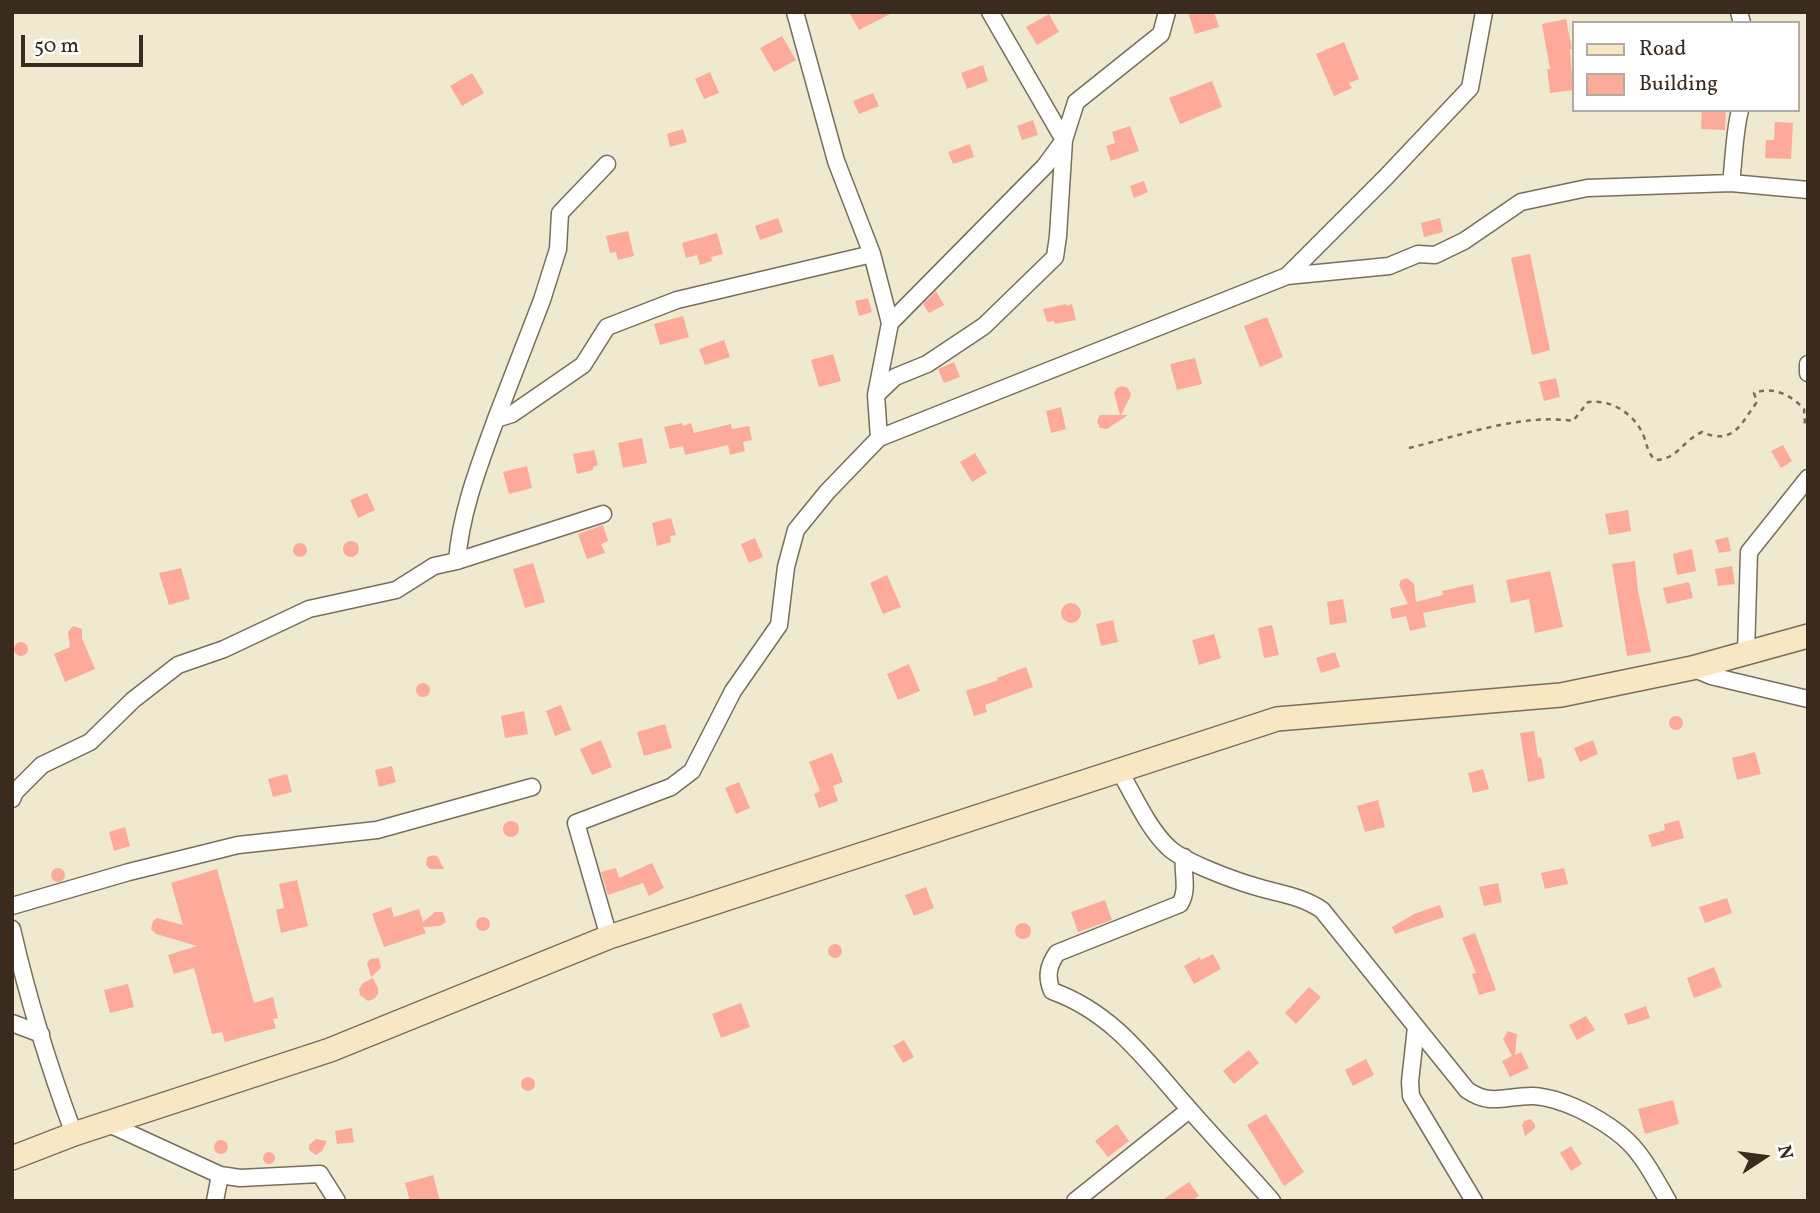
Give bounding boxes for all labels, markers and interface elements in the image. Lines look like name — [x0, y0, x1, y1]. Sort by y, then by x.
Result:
scale bar — [24, 21, 147, 65]
legend — [1572, 21, 1799, 112]
text: 50 m — [34, 32, 79, 61]
text: Road — [1639, 35, 1686, 64]
text: Building — [1639, 70, 1718, 99]
north arrow — [1729, 1122, 1799, 1192]
text: N — [1770, 1143, 1799, 1162]

